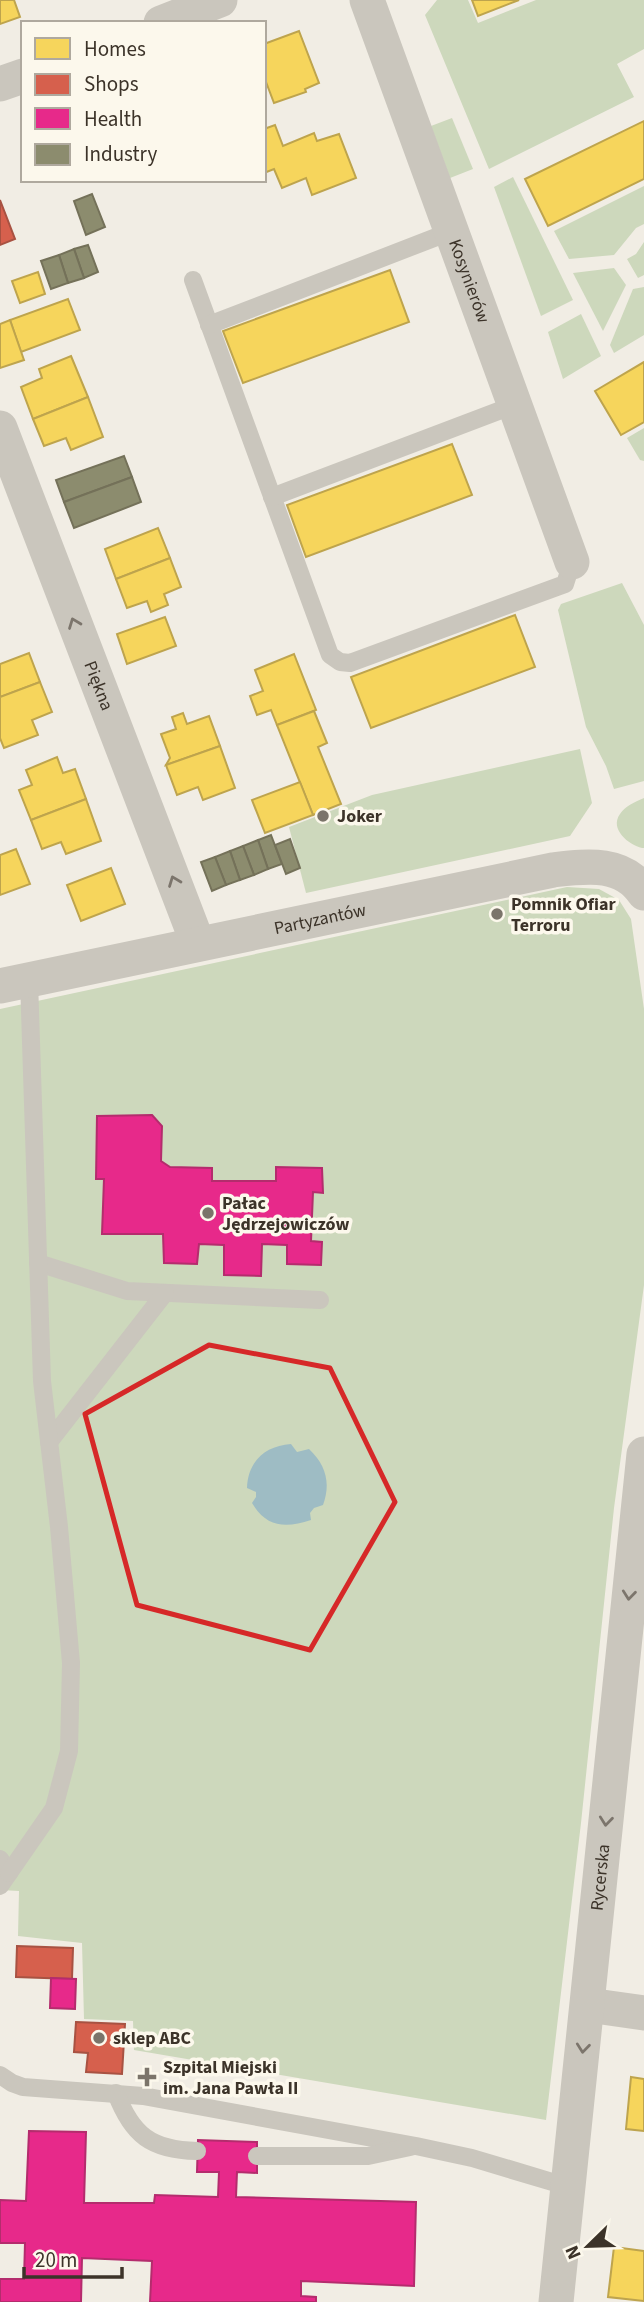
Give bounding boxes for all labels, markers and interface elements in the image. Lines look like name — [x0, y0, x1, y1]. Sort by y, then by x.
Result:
legend — [21, 21, 266, 182]
text: Homes — [84, 34, 146, 64]
text: Shops — [84, 69, 139, 99]
text: Health — [84, 104, 142, 134]
text: Industry — [84, 139, 157, 169]
street label: Kosynierów — [442, 235, 496, 327]
one-way arrow — [69, 617, 83, 629]
street label: Piękna — [78, 657, 119, 714]
place label: Joker — [337, 804, 383, 829]
marker: Joker — [315, 808, 331, 824]
one-way arrow — [168, 875, 182, 887]
place label: Pomnik Ofiar Terroru — [511, 892, 616, 938]
street label: Partyzantów — [272, 898, 369, 941]
marker: Pomnik Ofiar Terroru — [489, 906, 505, 922]
place label: Pałac Jędrzejowiczów — [222, 1191, 349, 1237]
marker: Pałac Jędrzejowiczów — [200, 1205, 216, 1221]
one-way arrow — [622, 1589, 637, 1601]
one-way arrow — [598, 1816, 613, 1827]
street label: Rycerska — [585, 1843, 616, 1912]
place label: sklep ABC — [113, 2026, 191, 2051]
marker: sklep ABC — [91, 2030, 107, 2046]
one-way arrow — [576, 2042, 591, 2054]
place label: Szpital Miejski im. Jana Pawła II — [163, 2055, 298, 2101]
marker: Szpital Miejski im. Jana Pawła II — [137, 2067, 157, 2087]
north arrow — [553, 2211, 623, 2281]
scale bar — [24, 2236, 122, 2280]
text: N — [559, 2241, 589, 2263]
text: 20 m — [35, 2245, 77, 2275]

